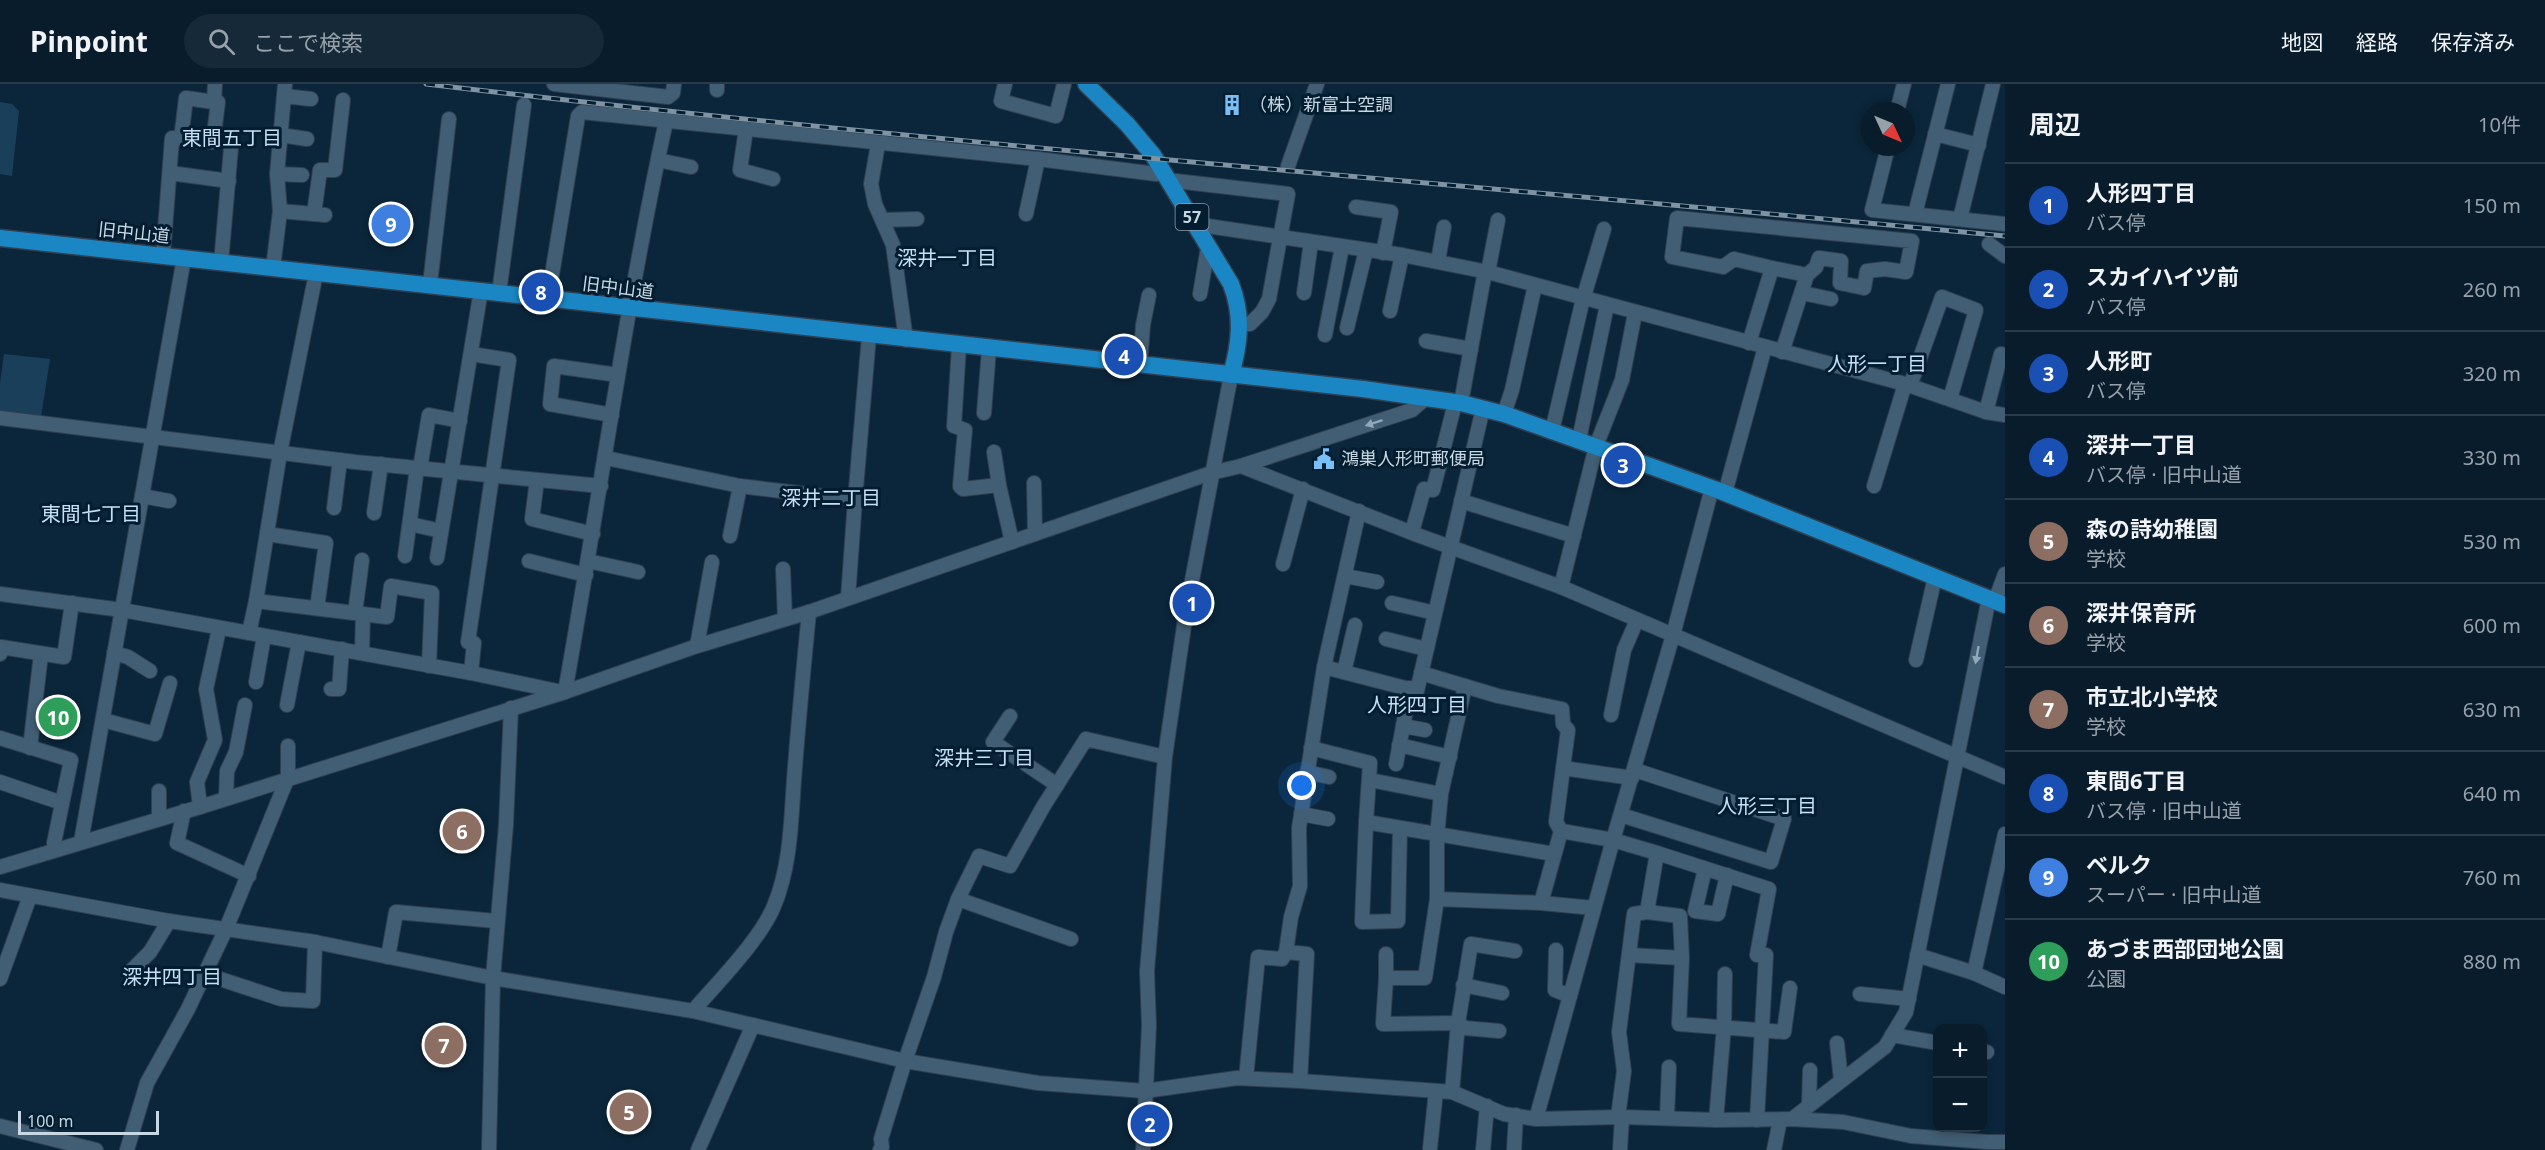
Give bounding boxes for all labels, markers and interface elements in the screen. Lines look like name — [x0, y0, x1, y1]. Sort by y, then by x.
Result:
search box — [184, 14, 604, 68]
text: Pinpoint — [30, 22, 148, 60]
icon: search — [205, 25, 238, 58]
text: ここで検索 — [253, 27, 363, 57]
text: 地図 — [2281, 28, 2323, 56]
text: 経路 — [2356, 28, 2398, 56]
text: 保存済み — [2431, 28, 2515, 56]
place label: （株）新富士空調 — [1249, 92, 1393, 116]
building icon: （株）新富士空調 — [1220, 93, 1244, 117]
north arrow — [1861, 102, 1915, 156]
text: 周辺 — [2029, 106, 2081, 142]
text: 10件 — [2478, 111, 2521, 138]
district label: 東間五丁目 — [182, 124, 282, 151]
text: 人形四丁目 — [2086, 177, 2196, 207]
text: 1 — [2043, 192, 2054, 219]
text: 150 m — [2463, 192, 2521, 219]
pin: 9 — [372, 202, 410, 246]
road number: 57 — [1176, 204, 1208, 230]
text: バス停 — [2086, 209, 2146, 236]
street label: 旧中山道 — [97, 216, 171, 248]
district label: 深井一丁目 — [897, 244, 997, 271]
text: スカイハイツ前 — [2086, 261, 2239, 291]
pin: 8 — [522, 270, 560, 314]
street label: 旧中山道 — [581, 271, 655, 303]
text: 2 — [2043, 276, 2054, 303]
text: 260 m — [2463, 276, 2521, 303]
text: バス停 — [2086, 293, 2146, 320]
pin: 4 — [1104, 334, 1144, 378]
text: 人形町 — [2086, 345, 2152, 375]
district label: 人形一丁目 — [1827, 350, 1927, 377]
text: 3 — [2043, 360, 2054, 387]
text: 320 m — [2463, 360, 2521, 387]
text: バス停 — [2086, 377, 2146, 404]
one-way arrow — [1365, 418, 1383, 428]
text: 深井一丁目 — [2086, 429, 2196, 459]
pin: 3 — [1604, 442, 1642, 488]
text: 4 — [2043, 444, 2054, 471]
text: 330 m — [2463, 444, 2521, 471]
place label: 鴻巣人形町郵便局 — [1341, 446, 1485, 470]
public building icon: 鴻巣人形町郵便局 — [1312, 447, 1336, 471]
text: バス停 · 旧中山道 — [2086, 461, 2242, 488]
district label: 深井二丁目 — [781, 484, 881, 511]
district label: 東間七丁目 — [41, 500, 141, 527]
text: 森の詩幼稚園 — [2086, 513, 2218, 543]
text: 5 — [2043, 528, 2054, 555]
text: 530 m — [2463, 528, 2521, 555]
text: 学校 — [2086, 545, 2126, 572]
pin: 1 — [1172, 580, 1212, 626]
text: 深井保育所 — [2086, 597, 2196, 627]
text: 6 — [2043, 612, 2054, 639]
text: 600 m — [2463, 612, 2521, 639]
text: 学校 — [2086, 629, 2126, 656]
one-way arrow — [1972, 646, 1981, 665]
text: 市立北小学校 — [2086, 681, 2218, 711]
district label: 人形四丁目 — [1367, 691, 1467, 718]
pin: 10 — [38, 694, 78, 740]
text: 7 — [2043, 696, 2054, 723]
text: 630 m — [2463, 696, 2521, 723]
text: 学校 — [2086, 713, 2126, 740]
district label: 深井三丁目 — [934, 744, 1034, 771]
text: 東間6丁目 — [2086, 765, 2187, 795]
your location — [1287, 771, 1316, 800]
text: 8 — [2043, 780, 2054, 807]
text: 640 m — [2463, 780, 2521, 807]
district label: 人形三丁目 — [1717, 792, 1817, 819]
text: バス停 · 旧中山道 — [2086, 797, 2242, 824]
pin: 6 — [442, 808, 482, 854]
text: ベルク — [2086, 849, 2152, 879]
text: 9 — [2043, 864, 2054, 891]
text: 760 m — [2463, 864, 2521, 891]
text: スーパー · 旧中山道 — [2086, 881, 2262, 908]
text: あづま西部団地公園 — [2086, 933, 2284, 963]
text: 10 — [2037, 948, 2060, 975]
text: 880 m — [2463, 948, 2521, 975]
district label: 深井四丁目 — [122, 963, 222, 990]
text: 公園 — [2086, 965, 2126, 992]
pin: 7 — [424, 1022, 464, 1068]
map controls — [1933, 1024, 1987, 1132]
button: + — [1933, 1024, 1987, 1078]
button: − — [1933, 1078, 1987, 1132]
pin: 5 — [610, 1090, 648, 1134]
pin: 2 — [1130, 1102, 1170, 1146]
scale bar — [18, 1108, 159, 1136]
text: 100 m — [27, 1110, 74, 1132]

